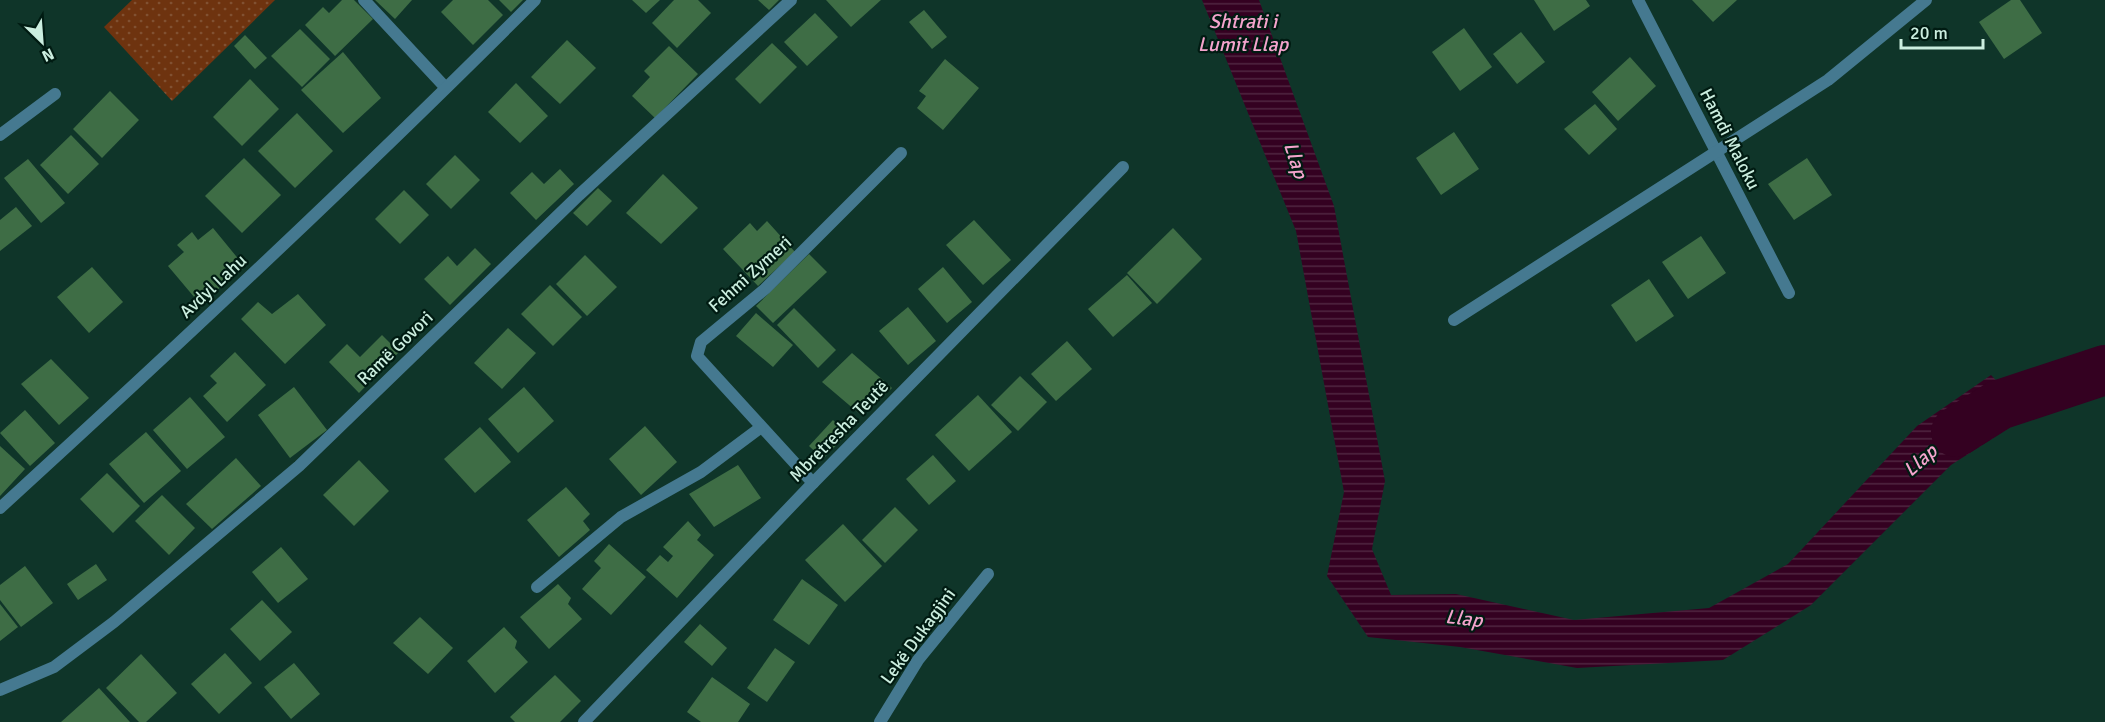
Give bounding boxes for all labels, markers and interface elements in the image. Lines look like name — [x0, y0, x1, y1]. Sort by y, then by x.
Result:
water label: Shtrati i Lumit Llap — [1198, 9, 1290, 57]
north arrow — [12, 12, 72, 72]
scale bar — [1901, 12, 1984, 50]
text: 20 m — [1910, 22, 1948, 44]
text: N — [39, 43, 57, 66]
street label: Hamdi Maloku — [1695, 85, 1765, 193]
water label: Llap — [1278, 139, 1314, 183]
street label: Fehmi Zymeri — [704, 231, 796, 317]
street label: Avdyl Lahu — [175, 249, 251, 323]
street label: Ramë Govori — [352, 306, 438, 390]
street label: Mbretresha Teutë — [785, 376, 893, 486]
water label: Llap — [1898, 438, 1944, 482]
street label: Lekë Dukagjini — [876, 584, 960, 688]
water label: Llap — [1444, 604, 1485, 633]

